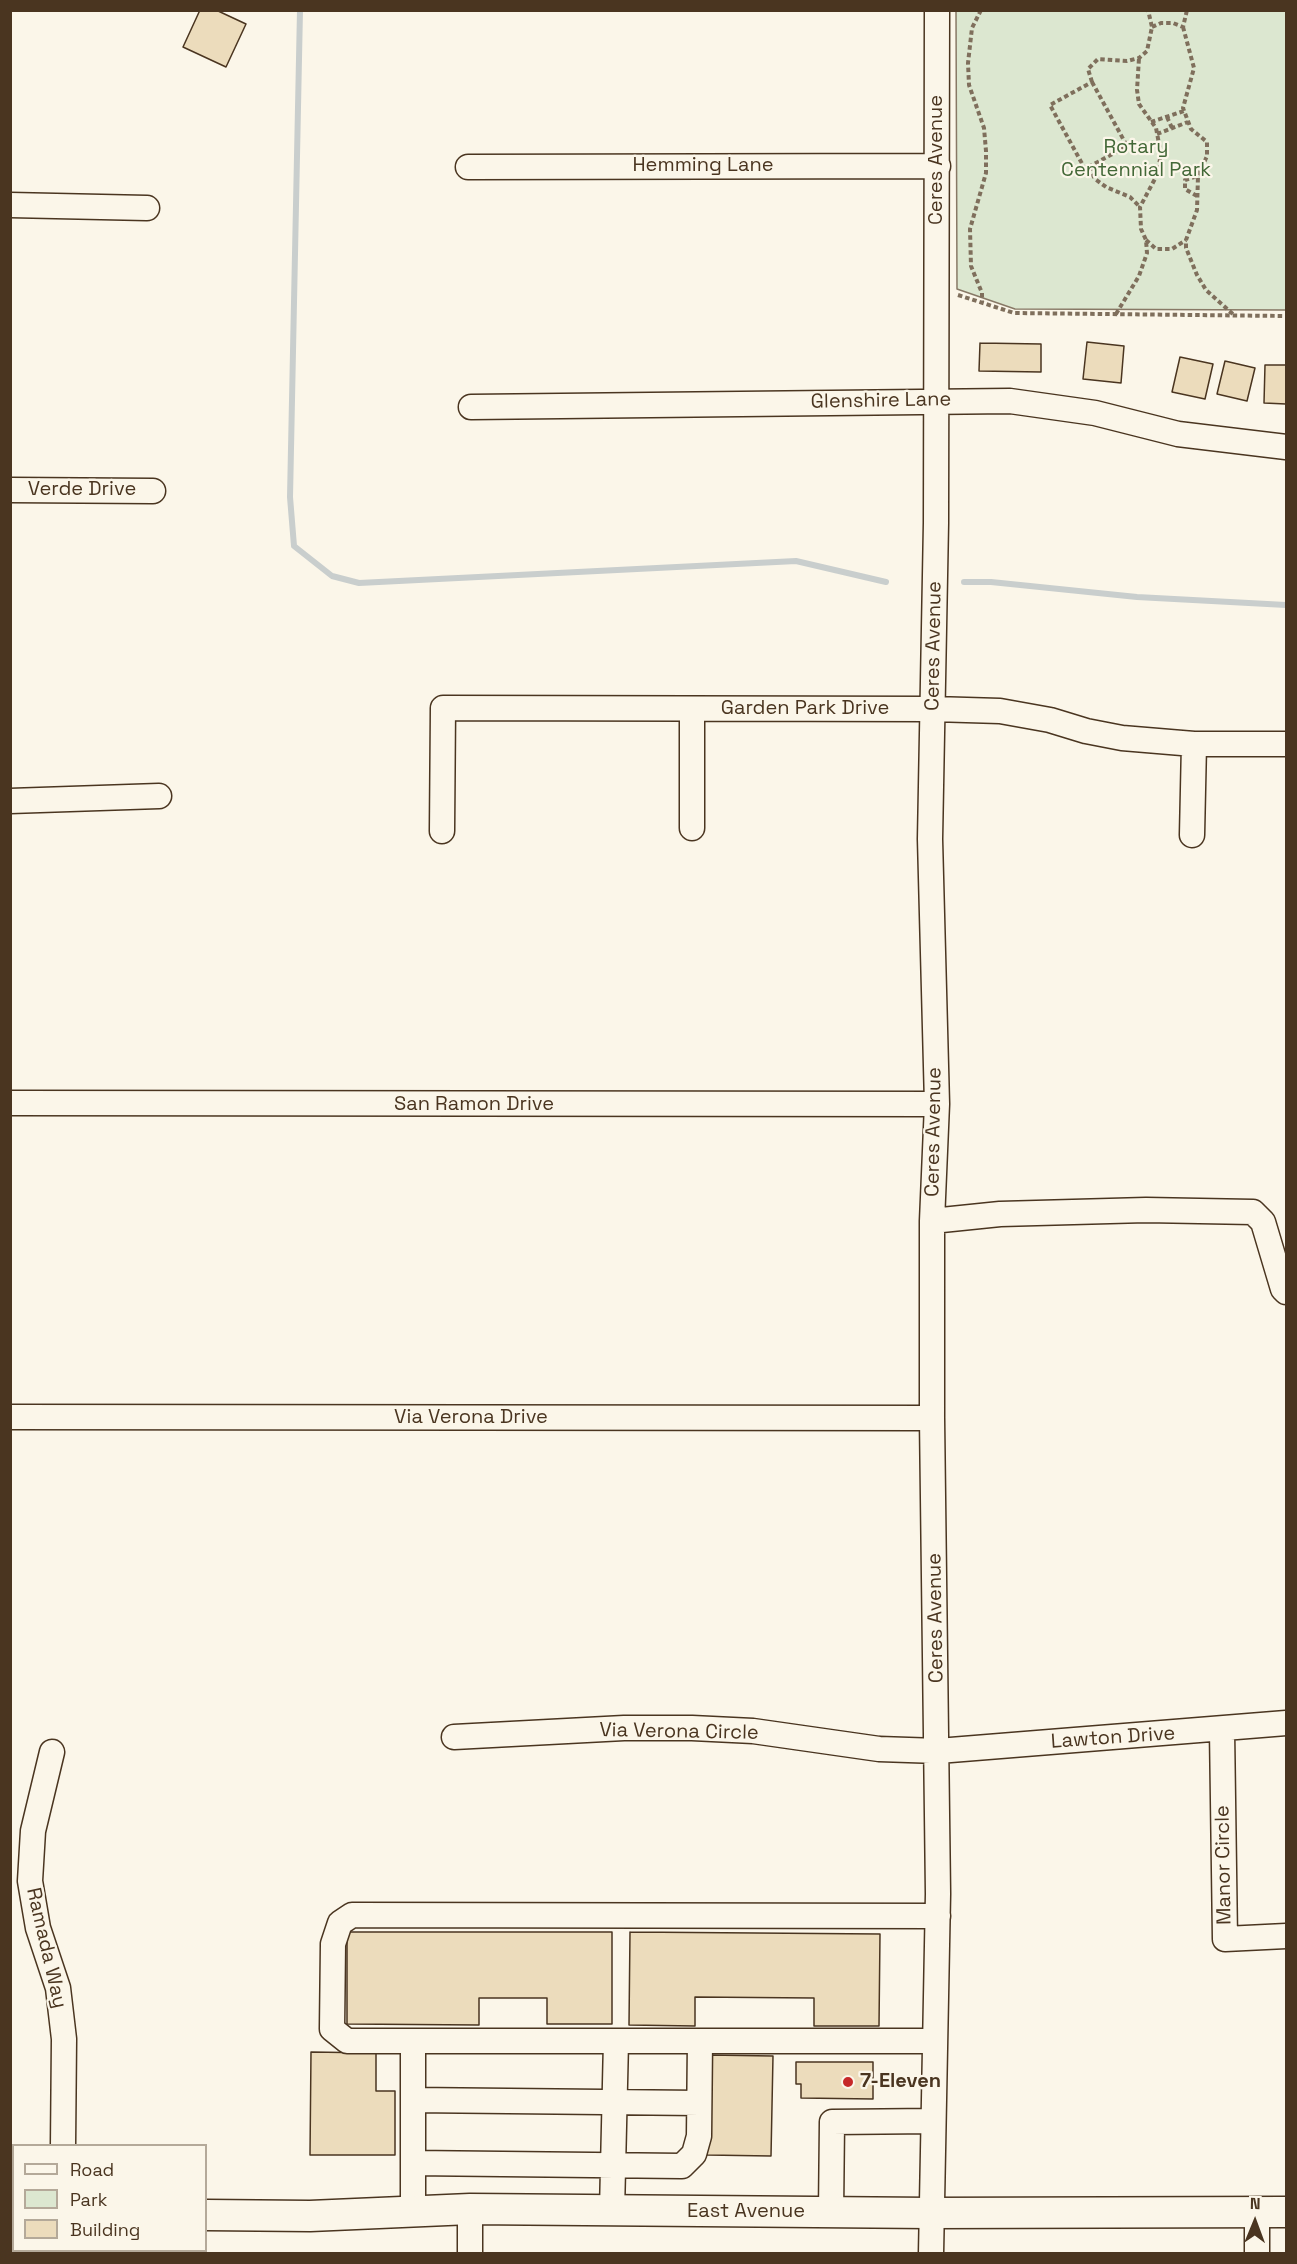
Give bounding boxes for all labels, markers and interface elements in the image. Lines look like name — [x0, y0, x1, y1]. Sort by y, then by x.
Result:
street label: Ceres Avenue — [925, 95, 949, 225]
park label: Rotary Centennial Park — [1061, 136, 1211, 183]
street label: Hemming Lane — [632, 154, 774, 178]
street label: Glenshire Lane — [811, 388, 951, 414]
street label: Verde Drive — [28, 478, 136, 502]
street label: Ceres Avenue — [921, 581, 947, 711]
street label: Garden Park Drive — [721, 697, 889, 721]
street label: Ceres Avenue — [921, 1067, 947, 1197]
street label: San Ramon Drive — [394, 1093, 554, 1117]
street label: Via Verona Drive — [394, 1406, 548, 1430]
street label: Ceres Avenue — [923, 1553, 949, 1683]
street label: Via Verona Circle — [599, 1719, 759, 1745]
street label: Lawton Drive — [1050, 1722, 1176, 1754]
street label: Manor Circle — [1211, 1805, 1237, 1925]
street label: Ramada Way — [20, 1885, 72, 2011]
place label: 7-Eleven — [860, 2070, 941, 2094]
marker: 7-Eleven — [841, 2075, 855, 2089]
legend — [12, 2144, 207, 2252]
text: Road — [70, 2158, 114, 2181]
text: Park — [70, 2188, 107, 2211]
north arrow — [1225, 2192, 1285, 2252]
text: N — [1250, 2193, 1261, 2214]
street label: East Avenue — [687, 2200, 805, 2224]
text: Building — [70, 2218, 140, 2241]

